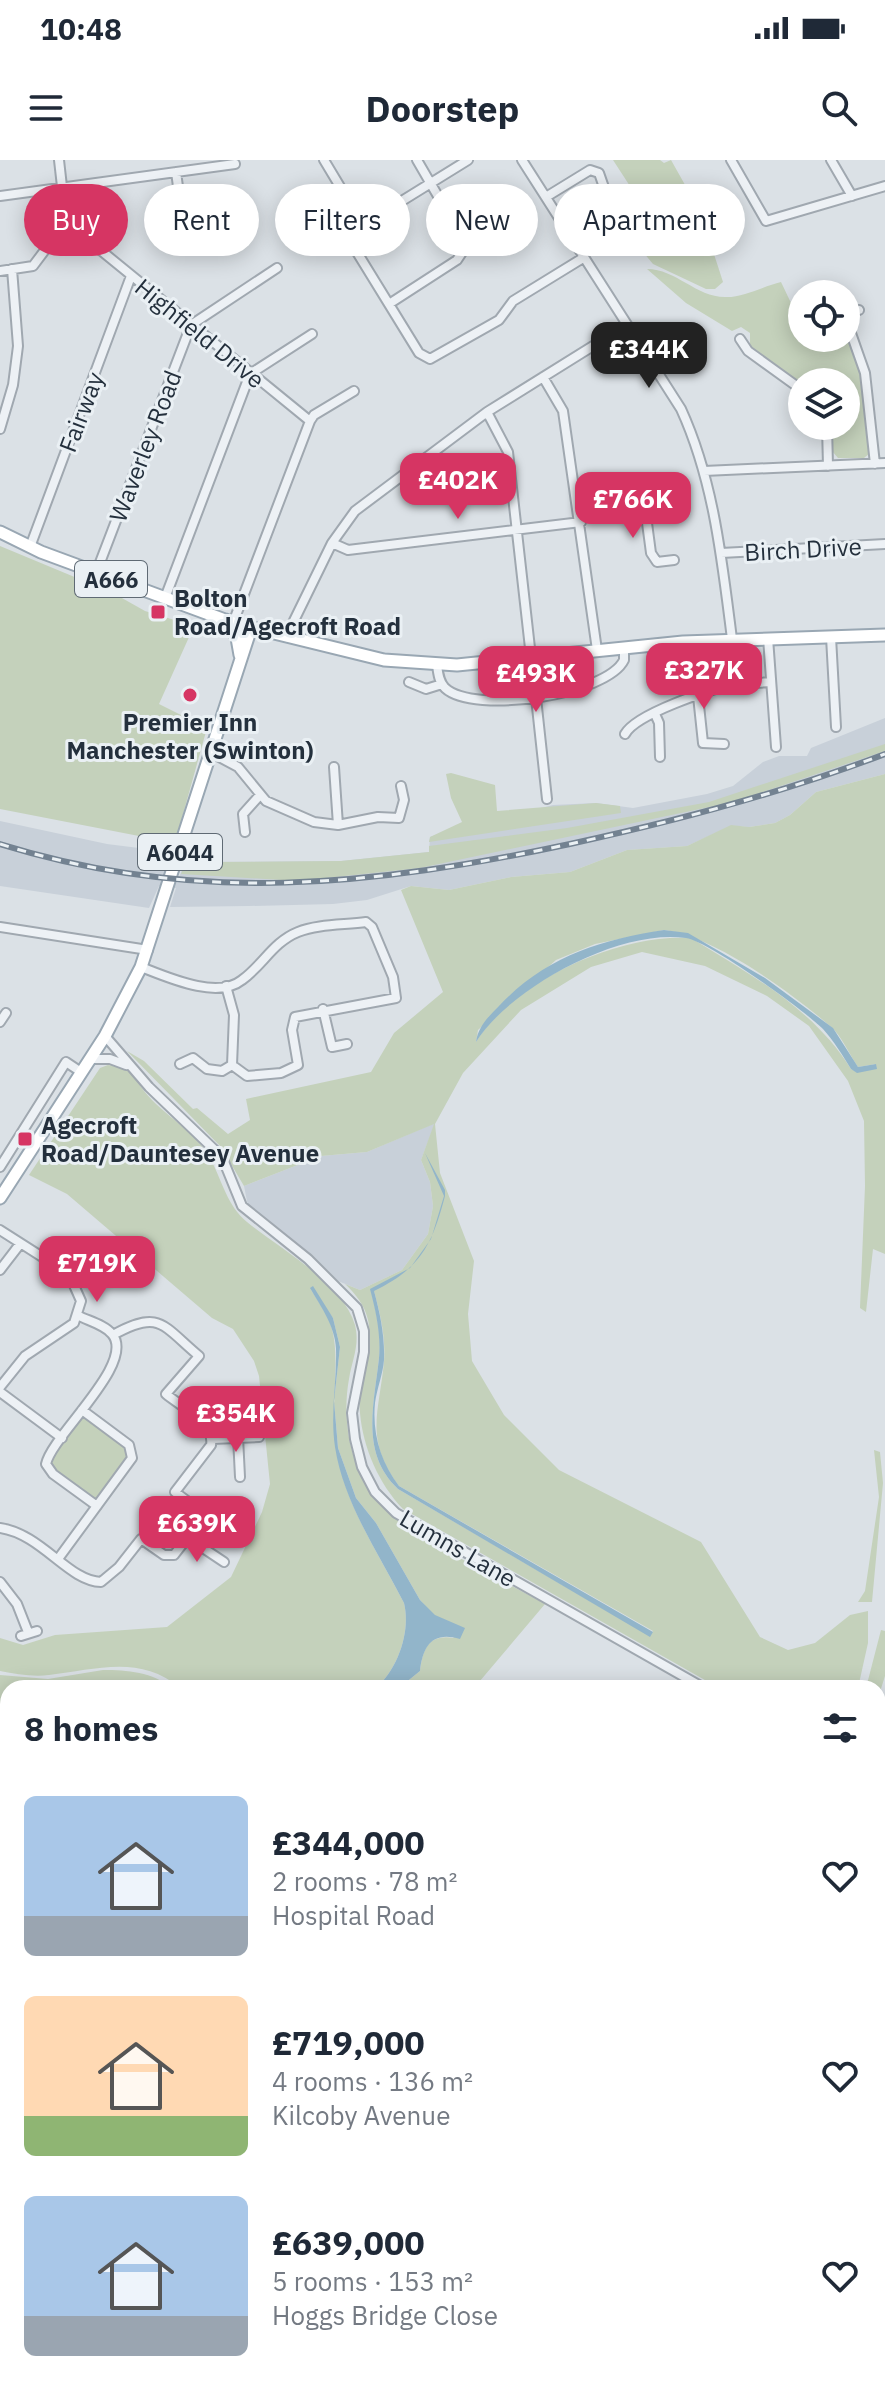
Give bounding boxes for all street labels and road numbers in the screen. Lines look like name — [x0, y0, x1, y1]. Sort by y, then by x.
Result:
street label: Highfield Drive — [129, 271, 271, 395]
street label: Waverley Road — [101, 366, 189, 526]
street label: Fairway — [51, 367, 111, 457]
street label: Birch Drive — [744, 530, 862, 568]
road number: A666 — [75, 561, 147, 597]
road number: A6044 — [138, 834, 222, 870]
street label: Lumns Lane — [394, 1502, 522, 1594]

